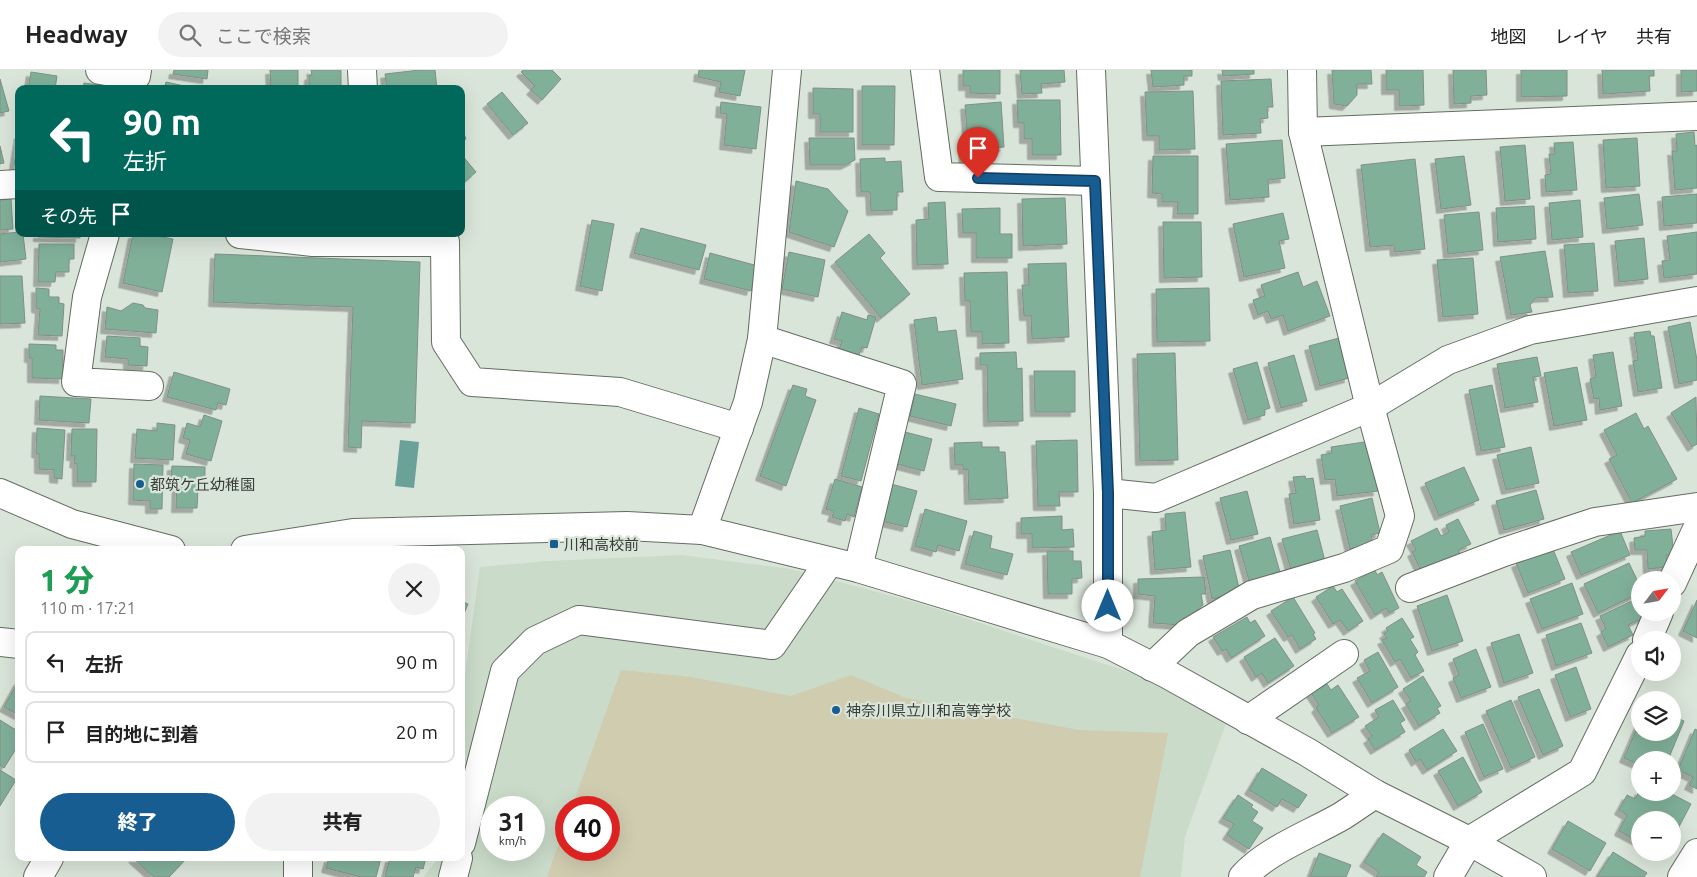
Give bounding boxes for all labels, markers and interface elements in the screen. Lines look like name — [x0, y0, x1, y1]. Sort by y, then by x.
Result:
search box — [158, 12, 508, 57]
text: Headway — [25, 21, 128, 48]
icon: search — [176, 21, 204, 49]
text: ここで検索 — [216, 25, 311, 47]
text: 地図 — [1491, 26, 1527, 46]
text: レイヤ — [1555, 26, 1608, 46]
text: 共有 — [1636, 26, 1672, 46]
text: 90 m — [123, 102, 201, 142]
icon: left — [40, 105, 105, 170]
pin — [957, 127, 999, 178]
icon: arrive — [964, 134, 992, 162]
text: 左折 — [123, 148, 167, 173]
icon: arrive — [107, 200, 135, 228]
text: その先 — [40, 205, 97, 227]
place label: 都筑ケ丘幼稚園 — [150, 476, 255, 493]
marker: 都筑ケ丘幼稚園 — [134, 478, 146, 490]
place label: 川和高校前 — [564, 536, 639, 553]
marker: 川和高校前 — [548, 538, 560, 550]
text: 1 分 — [40, 563, 94, 597]
button: close — [388, 563, 440, 615]
north arrow — [1631, 571, 1681, 621]
map controls — [1631, 571, 1681, 861]
position arrow — [1081, 579, 1133, 631]
text: 110 m · 17:21 — [40, 599, 136, 617]
button: sound — [1631, 631, 1681, 681]
icon: left — [42, 648, 70, 676]
text: 90 m — [396, 651, 438, 673]
text: 左折 — [85, 653, 123, 675]
button: layers — [1631, 691, 1681, 741]
place label: 神奈川県立川和高等学校 — [846, 702, 1011, 719]
marker: 神奈川県立川和高等学校 — [830, 704, 842, 716]
icon: arrive — [42, 718, 70, 746]
text: 20 m — [396, 721, 438, 743]
text: 目的地に到着 — [85, 723, 199, 745]
button: + — [1631, 751, 1681, 801]
button: 終了 — [40, 793, 235, 851]
button: 共有 — [245, 793, 440, 851]
speed limit sign: 40 — [555, 796, 620, 861]
text: 31 — [498, 808, 527, 836]
button: − — [1631, 811, 1681, 861]
text: km/h — [499, 834, 526, 847]

